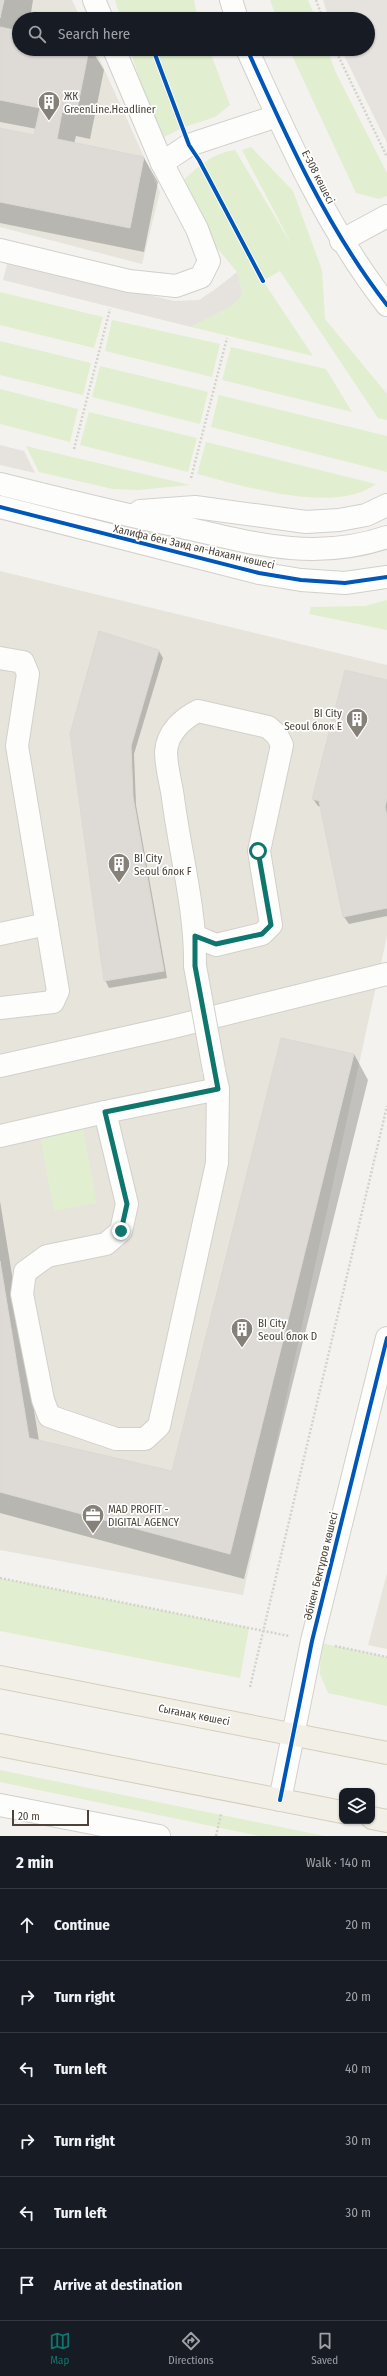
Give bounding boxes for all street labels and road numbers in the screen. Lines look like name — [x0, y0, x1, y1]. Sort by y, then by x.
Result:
street label: Е-308 көшесі — [299, 148, 337, 206]
street label: Халифа бен Заид әл-Нахаян көшесі — [112, 522, 276, 572]
street label: Әбікен Бектұров көшесі — [301, 1510, 341, 1621]
street label: Сығанақ көшесі — [157, 1702, 231, 1728]

